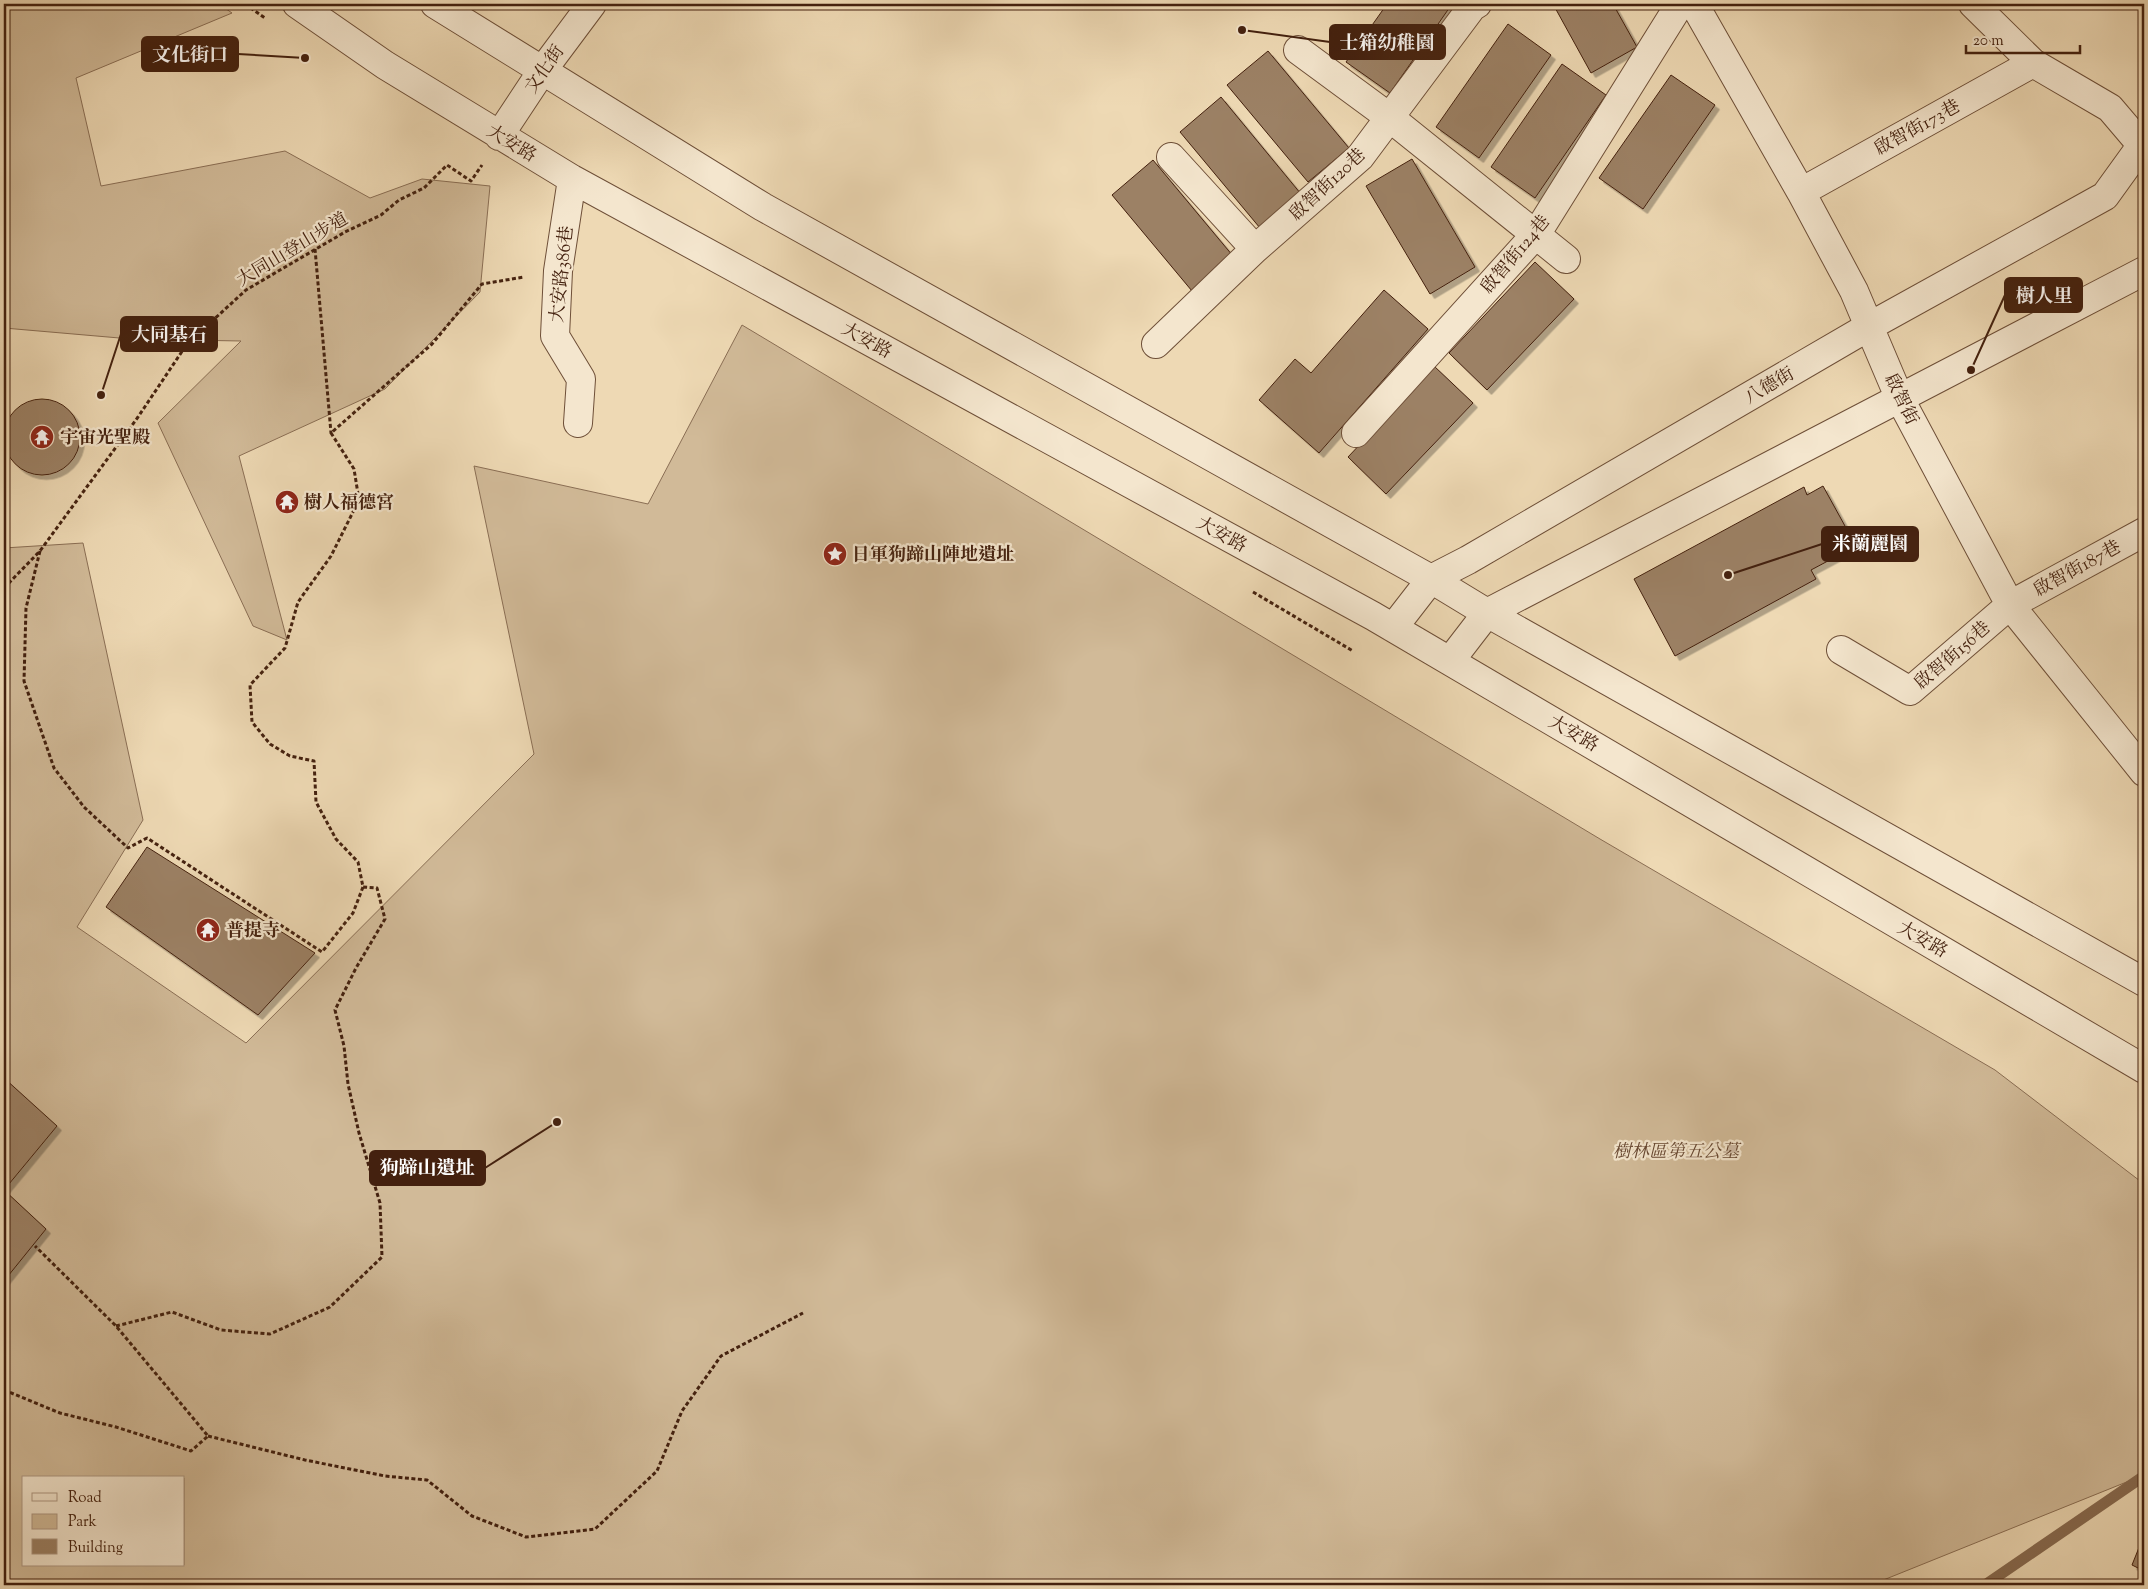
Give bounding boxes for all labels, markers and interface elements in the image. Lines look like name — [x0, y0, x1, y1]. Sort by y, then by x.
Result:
scale bar — [1966, 22, 2079, 54]
callout: 士箱幼稚園 — [1330, 25, 1445, 59]
text: 士箱幼稚園 — [1339, 31, 1435, 58]
text: 20 m — [1973, 31, 2004, 52]
callout: 文化街口 — [142, 37, 238, 71]
street label: 文化街 — [520, 41, 572, 100]
text: 文化街口 — [152, 43, 228, 70]
street label: 啟智街173巷 — [1870, 94, 1966, 163]
street label: 大安路 — [481, 120, 541, 170]
street label: 啟智街120巷 — [1284, 143, 1372, 228]
street label: 大同山登山步道 — [232, 207, 354, 294]
street label: 啟智街124巷 — [1476, 210, 1557, 300]
street label: 大安路386巷 — [545, 225, 581, 324]
callout: 樹人里 — [2005, 278, 2082, 312]
text: 樹人里 — [2015, 284, 2073, 311]
callout: 大同基石 — [121, 317, 217, 351]
street label: 大安路 — [836, 317, 896, 366]
text: 大同基石 — [131, 323, 207, 350]
street label: 八德街 — [1740, 362, 1800, 411]
street label: 啟智街 — [1877, 370, 1924, 430]
temple icon: 宇宙光聖殿 — [29, 424, 55, 450]
place label: 宇宙光聖殿 — [60, 426, 150, 452]
temple icon: 樹人福德宮 — [274, 489, 300, 515]
place label: 樹人福德宮 — [304, 491, 394, 517]
street label: 大安路 — [1191, 511, 1251, 560]
callout: 米蘭麗園 — [1822, 527, 1918, 561]
text: 米蘭麗園 — [1832, 532, 1908, 559]
street label: 啟智街187巷 — [2030, 535, 2126, 604]
place icon: 日軍狗蹄山陣地遺址 — [822, 541, 848, 567]
place label: 日軍狗蹄山陣地遺址 — [852, 543, 1014, 569]
street label: 啟智街156巷 — [1910, 616, 1997, 697]
street label: 大安路 — [1543, 710, 1603, 759]
street label: 大安路 — [1892, 916, 1952, 965]
temple icon: 普提寺 — [195, 917, 221, 943]
place label: 普提寺 — [226, 919, 280, 945]
park label: 樹林區第五公墓 — [1613, 1140, 1742, 1166]
callout: 狗蹄山遺址 — [370, 1151, 485, 1185]
text: 狗蹄山遺址 — [379, 1156, 475, 1183]
legend — [22, 1476, 185, 1566]
text: Road — [68, 1488, 102, 1509]
text: Park — [68, 1512, 97, 1533]
text: Building — [68, 1538, 123, 1559]

